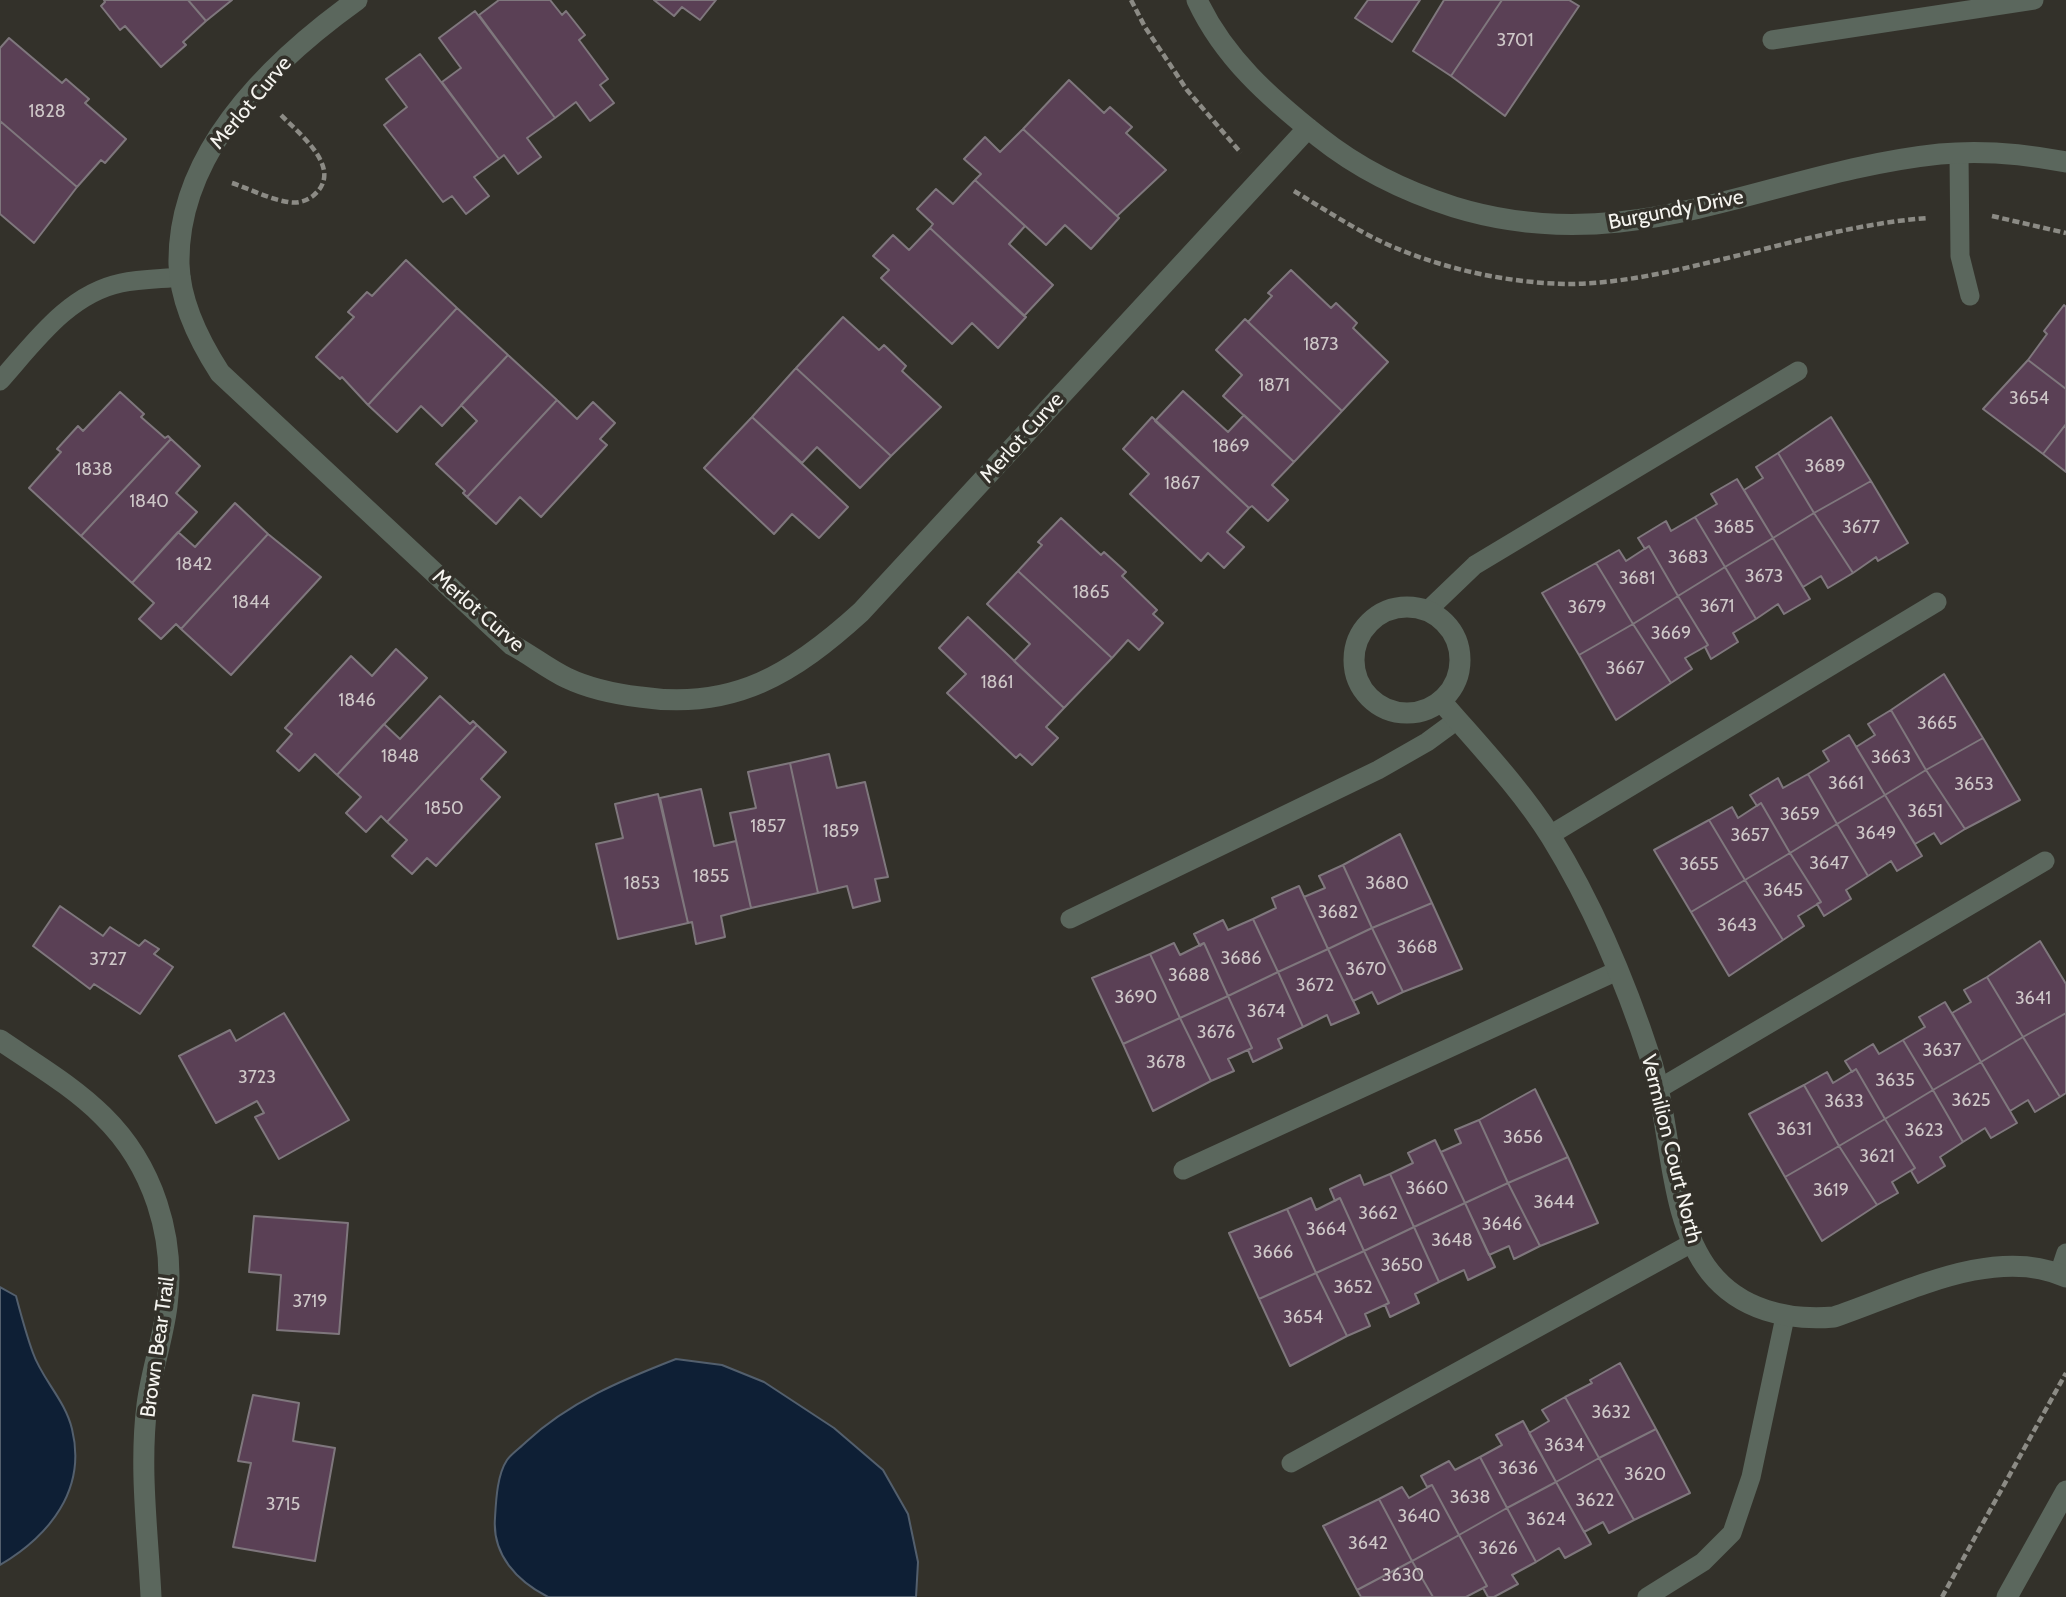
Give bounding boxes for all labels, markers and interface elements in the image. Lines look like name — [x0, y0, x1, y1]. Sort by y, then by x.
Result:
house number: 3701 — [1496, 30, 1534, 52]
street label: Merlot Curve — [205, 51, 297, 155]
house number: 1828 — [28, 101, 66, 123]
street label: Burgundy Drive — [1606, 185, 1746, 235]
house number: 1873 — [1303, 334, 1339, 356]
house number: 1871 — [1258, 375, 1290, 397]
street label: Merlot Curve — [975, 387, 1069, 489]
house number: 3654 — [2009, 388, 2049, 410]
house number: 1869 — [1212, 436, 1250, 458]
house number: 3689 — [1804, 456, 1846, 478]
house number: 1838 — [75, 459, 113, 481]
house number: 1867 — [1164, 473, 1200, 495]
house number: 1840 — [129, 491, 169, 513]
house number: 3685 — [1714, 517, 1754, 539]
house number: 3677 — [1842, 517, 1880, 539]
house number: 3683 — [1668, 547, 1708, 569]
house number: 1842 — [176, 554, 212, 576]
street label: Merlot Curve — [427, 564, 529, 658]
house number: 3673 — [1745, 566, 1783, 588]
house number: 3681 — [1619, 568, 1655, 590]
house number: 1865 — [1073, 582, 1109, 604]
house number: 1844 — [232, 592, 270, 614]
house number: 3671 — [1700, 596, 1734, 618]
house number: 3679 — [1567, 597, 1607, 619]
house number: 3669 — [1651, 623, 1691, 645]
house number: 3667 — [1605, 658, 1645, 680]
house number: 1861 — [981, 672, 1013, 694]
house number: 1846 — [338, 690, 376, 712]
house number: 3665 — [1917, 713, 1957, 735]
house number: 1848 — [381, 746, 419, 768]
house number: 3663 — [1871, 747, 1911, 769]
house number: 3661 — [1828, 773, 1864, 795]
house number: 3653 — [1954, 774, 1994, 796]
house number: 1850 — [424, 798, 464, 820]
house number: 3651 — [1907, 801, 1943, 823]
house number: 3659 — [1780, 804, 1820, 826]
house number: 1857 — [750, 816, 786, 838]
house number: 1859 — [823, 821, 859, 843]
house number: 3649 — [1856, 823, 1896, 845]
house number: 3657 — [1731, 825, 1769, 847]
house number: 3647 — [1809, 853, 1849, 875]
house number: 3655 — [1679, 854, 1719, 876]
house number: 1855 — [693, 866, 729, 888]
house number: 1853 — [624, 873, 660, 895]
house number: 3680 — [1365, 873, 1409, 895]
house number: 3645 — [1763, 880, 1803, 902]
house number: 3682 — [1318, 902, 1358, 924]
house number: 3643 — [1717, 915, 1757, 937]
house number: 3668 — [1396, 937, 1438, 959]
house number: 3686 — [1220, 948, 1262, 970]
house number: 3727 — [89, 949, 127, 971]
house number: 3670 — [1345, 959, 1387, 981]
house number: 3688 — [1168, 965, 1210, 987]
house number: 3672 — [1296, 975, 1334, 997]
house number: 3690 — [1115, 987, 1157, 1009]
house number: 3641 — [2015, 988, 2051, 1010]
house number: 3674 — [1247, 1001, 1285, 1023]
house number: 3676 — [1197, 1022, 1235, 1044]
house number: 3637 — [1923, 1040, 1961, 1062]
house number: 3678 — [1146, 1052, 1186, 1074]
street label: Vermilion Court North — [1635, 1052, 1707, 1246]
house number: 3723 — [238, 1067, 276, 1089]
house number: 3635 — [1875, 1070, 1915, 1092]
house number: 3625 — [1951, 1090, 1991, 1112]
house number: 3633 — [1824, 1091, 1864, 1113]
house number: 3631 — [1776, 1119, 1812, 1141]
house number: 3623 — [1904, 1120, 1944, 1142]
house number: 3656 — [1503, 1127, 1543, 1149]
house number: 3621 — [1859, 1146, 1895, 1168]
house number: 3660 — [1406, 1178, 1448, 1200]
house number: 3619 — [1813, 1180, 1849, 1202]
house number: 3644 — [1534, 1192, 1574, 1214]
house number: 3662 — [1358, 1203, 1398, 1225]
house number: 3646 — [1482, 1214, 1522, 1236]
house number: 3664 — [1306, 1219, 1346, 1241]
house number: 3648 — [1431, 1230, 1473, 1252]
house number: 3666 — [1253, 1242, 1293, 1264]
house number: 3650 — [1381, 1255, 1423, 1277]
street label: Brown Bear Trail — [136, 1275, 180, 1419]
house number: 3652 — [1333, 1277, 1373, 1299]
house number: 3719 — [293, 1291, 327, 1313]
house number: 3654 — [1283, 1307, 1323, 1329]
house number: 3632 — [1591, 1402, 1631, 1424]
house number: 3634 — [1544, 1435, 1584, 1457]
house number: 3636 — [1498, 1458, 1538, 1480]
house number: 3620 — [1624, 1464, 1666, 1486]
house number: 3638 — [1450, 1487, 1490, 1509]
house number: 3622 — [1576, 1490, 1614, 1512]
house number: 3715 — [266, 1494, 300, 1516]
house number: 3640 — [1398, 1506, 1440, 1528]
house number: 3624 — [1526, 1509, 1566, 1531]
house number: 3642 — [1348, 1533, 1388, 1555]
house number: 3626 — [1478, 1538, 1518, 1560]
house number: 3630 — [1382, 1565, 1424, 1587]

